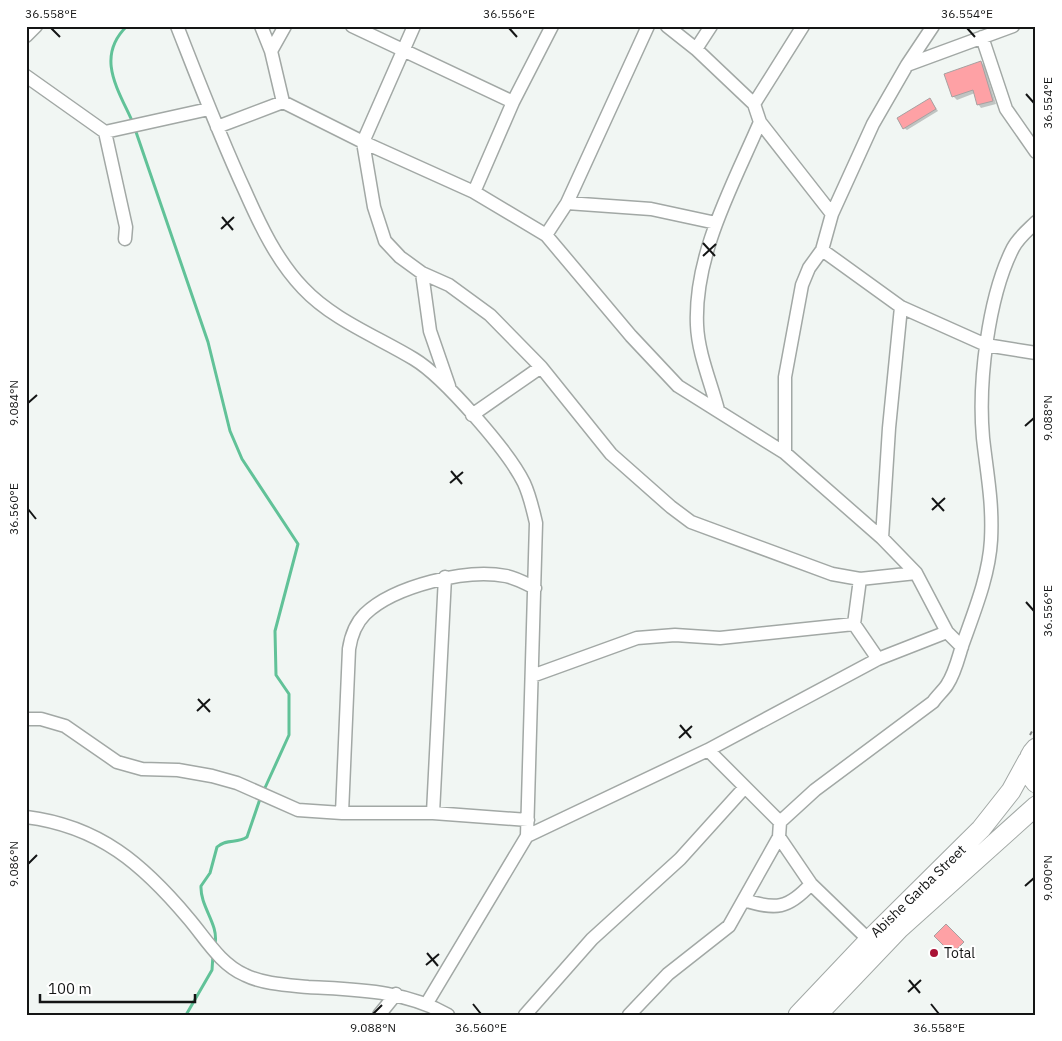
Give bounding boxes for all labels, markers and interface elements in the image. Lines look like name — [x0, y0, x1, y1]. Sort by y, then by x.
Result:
text: 36.558°E — [25, 6, 77, 21]
text: 36.556°E — [483, 6, 535, 21]
text: 36.554°E — [941, 6, 993, 21]
text: 36.554°E — [1040, 77, 1055, 129]
text: 9.084°N — [6, 380, 21, 426]
text: 9.088°N — [1040, 395, 1055, 441]
text: 36.560°E — [6, 483, 21, 535]
text: 36.556°E — [1040, 585, 1055, 637]
text: 9.086°N — [6, 841, 21, 887]
street label: Abishe Garba Street — [866, 841, 970, 941]
text: 9.090°N — [1040, 855, 1055, 901]
place label: Total — [944, 944, 975, 962]
marker: Total — [928, 947, 940, 959]
scale bar — [40, 971, 195, 1003]
text: 100 m — [48, 979, 92, 998]
text: 9.088°N — [350, 1020, 396, 1035]
text: 36.560°E — [455, 1020, 507, 1035]
text: 36.558°E — [913, 1020, 965, 1035]

